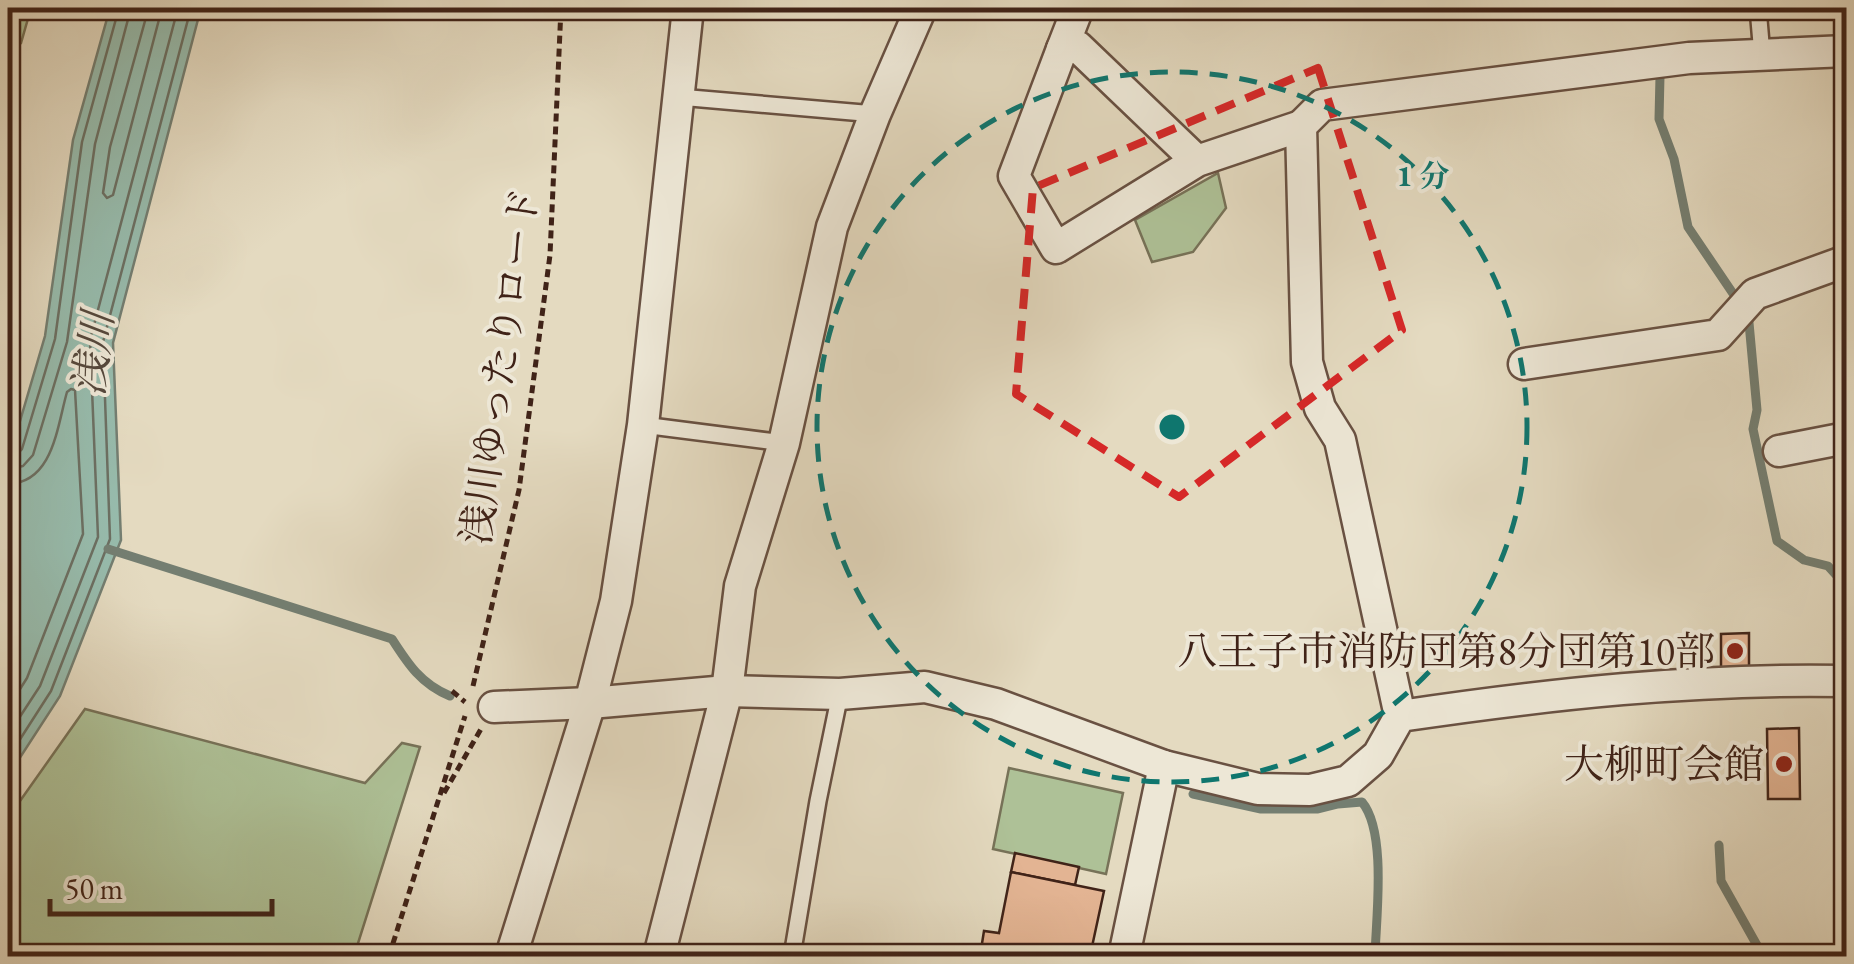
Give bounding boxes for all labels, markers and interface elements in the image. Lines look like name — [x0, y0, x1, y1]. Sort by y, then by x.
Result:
text: 1 分 — [1397, 156, 1449, 195]
street label: 浅川ゆったりロード — [449, 184, 551, 548]
water label: 浅川 — [61, 305, 126, 399]
centre of rings — [1154, 409, 1190, 445]
place label: 八王子市消防団第8分団第10部 — [1177, 625, 1715, 677]
marker: 八王子市消防団第8分団第10部 — [1724, 640, 1746, 662]
place label: 大柳町会館 — [1564, 738, 1764, 790]
marker: 大柳町会館 — [1773, 753, 1795, 775]
scale bar — [50, 854, 272, 916]
text: 50 m — [65, 869, 123, 908]

